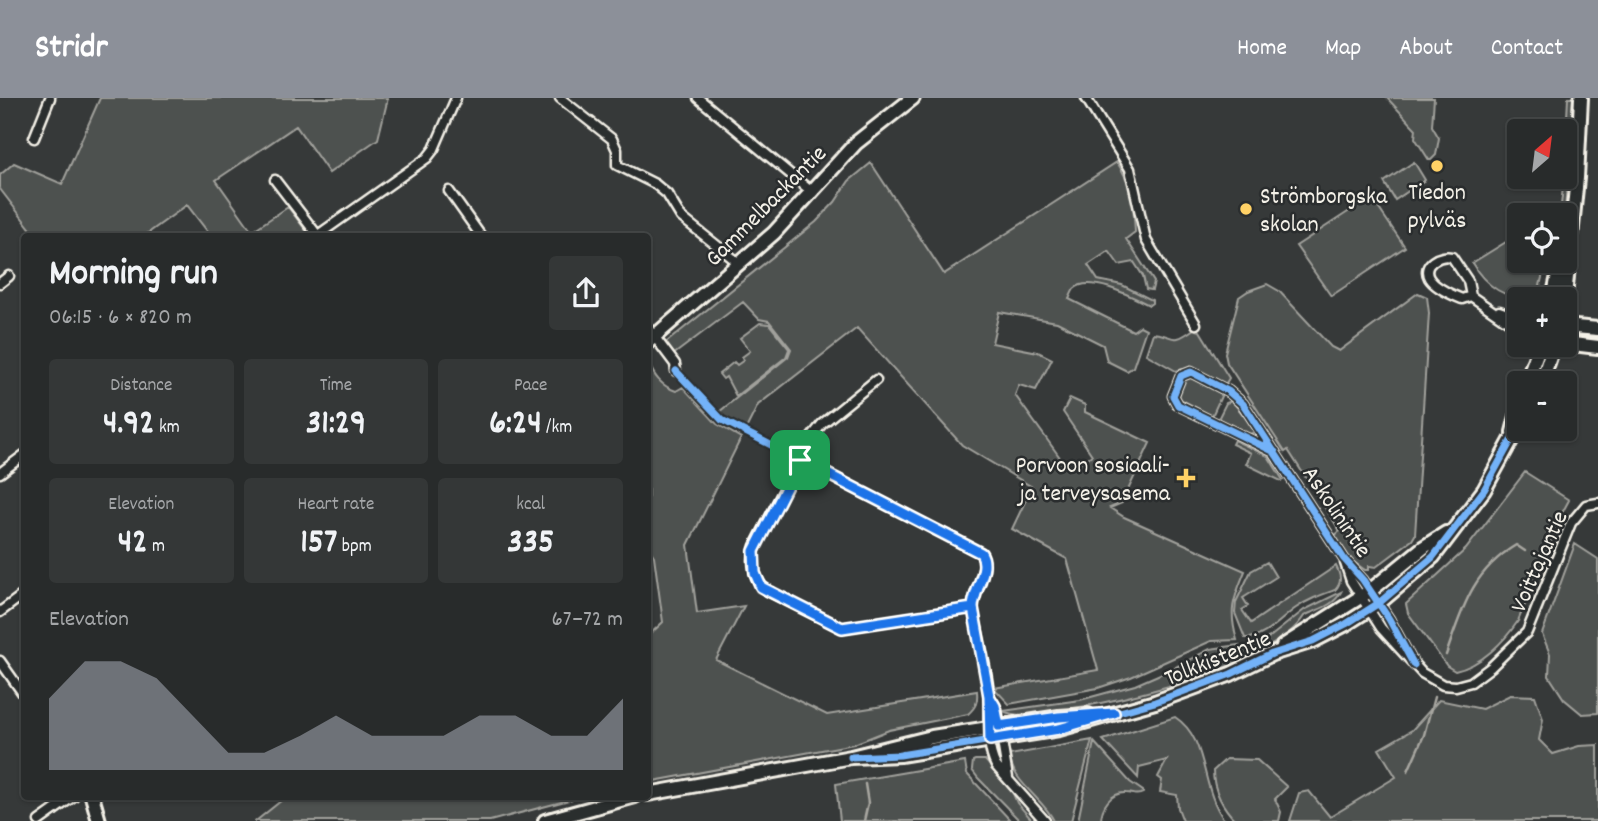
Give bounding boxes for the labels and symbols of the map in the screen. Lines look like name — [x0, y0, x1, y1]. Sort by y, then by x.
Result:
north arrow — [1507, 119, 1577, 189]
street label: Gammelbackantie — [699, 139, 836, 276]
marker: Tiedon pylväs — [1429, 158, 1445, 174]
place label: Tiedon pylväs — [1408, 177, 1466, 239]
place label: Strömborgska skolan — [1260, 181, 1388, 243]
marker: Strömborgska skolan — [1238, 201, 1254, 217]
pin — [770, 430, 830, 490]
place label: Porvoon sosiaali- ja terveysasema — [1015, 450, 1171, 512]
street label: Askolinintie — [1292, 460, 1379, 565]
marker: Porvoon sosiaali- ja terveysasema — [1176, 468, 1196, 488]
street label: Voittajantie — [1503, 506, 1578, 618]
street label: Tolkkistentie — [1160, 623, 1277, 697]

